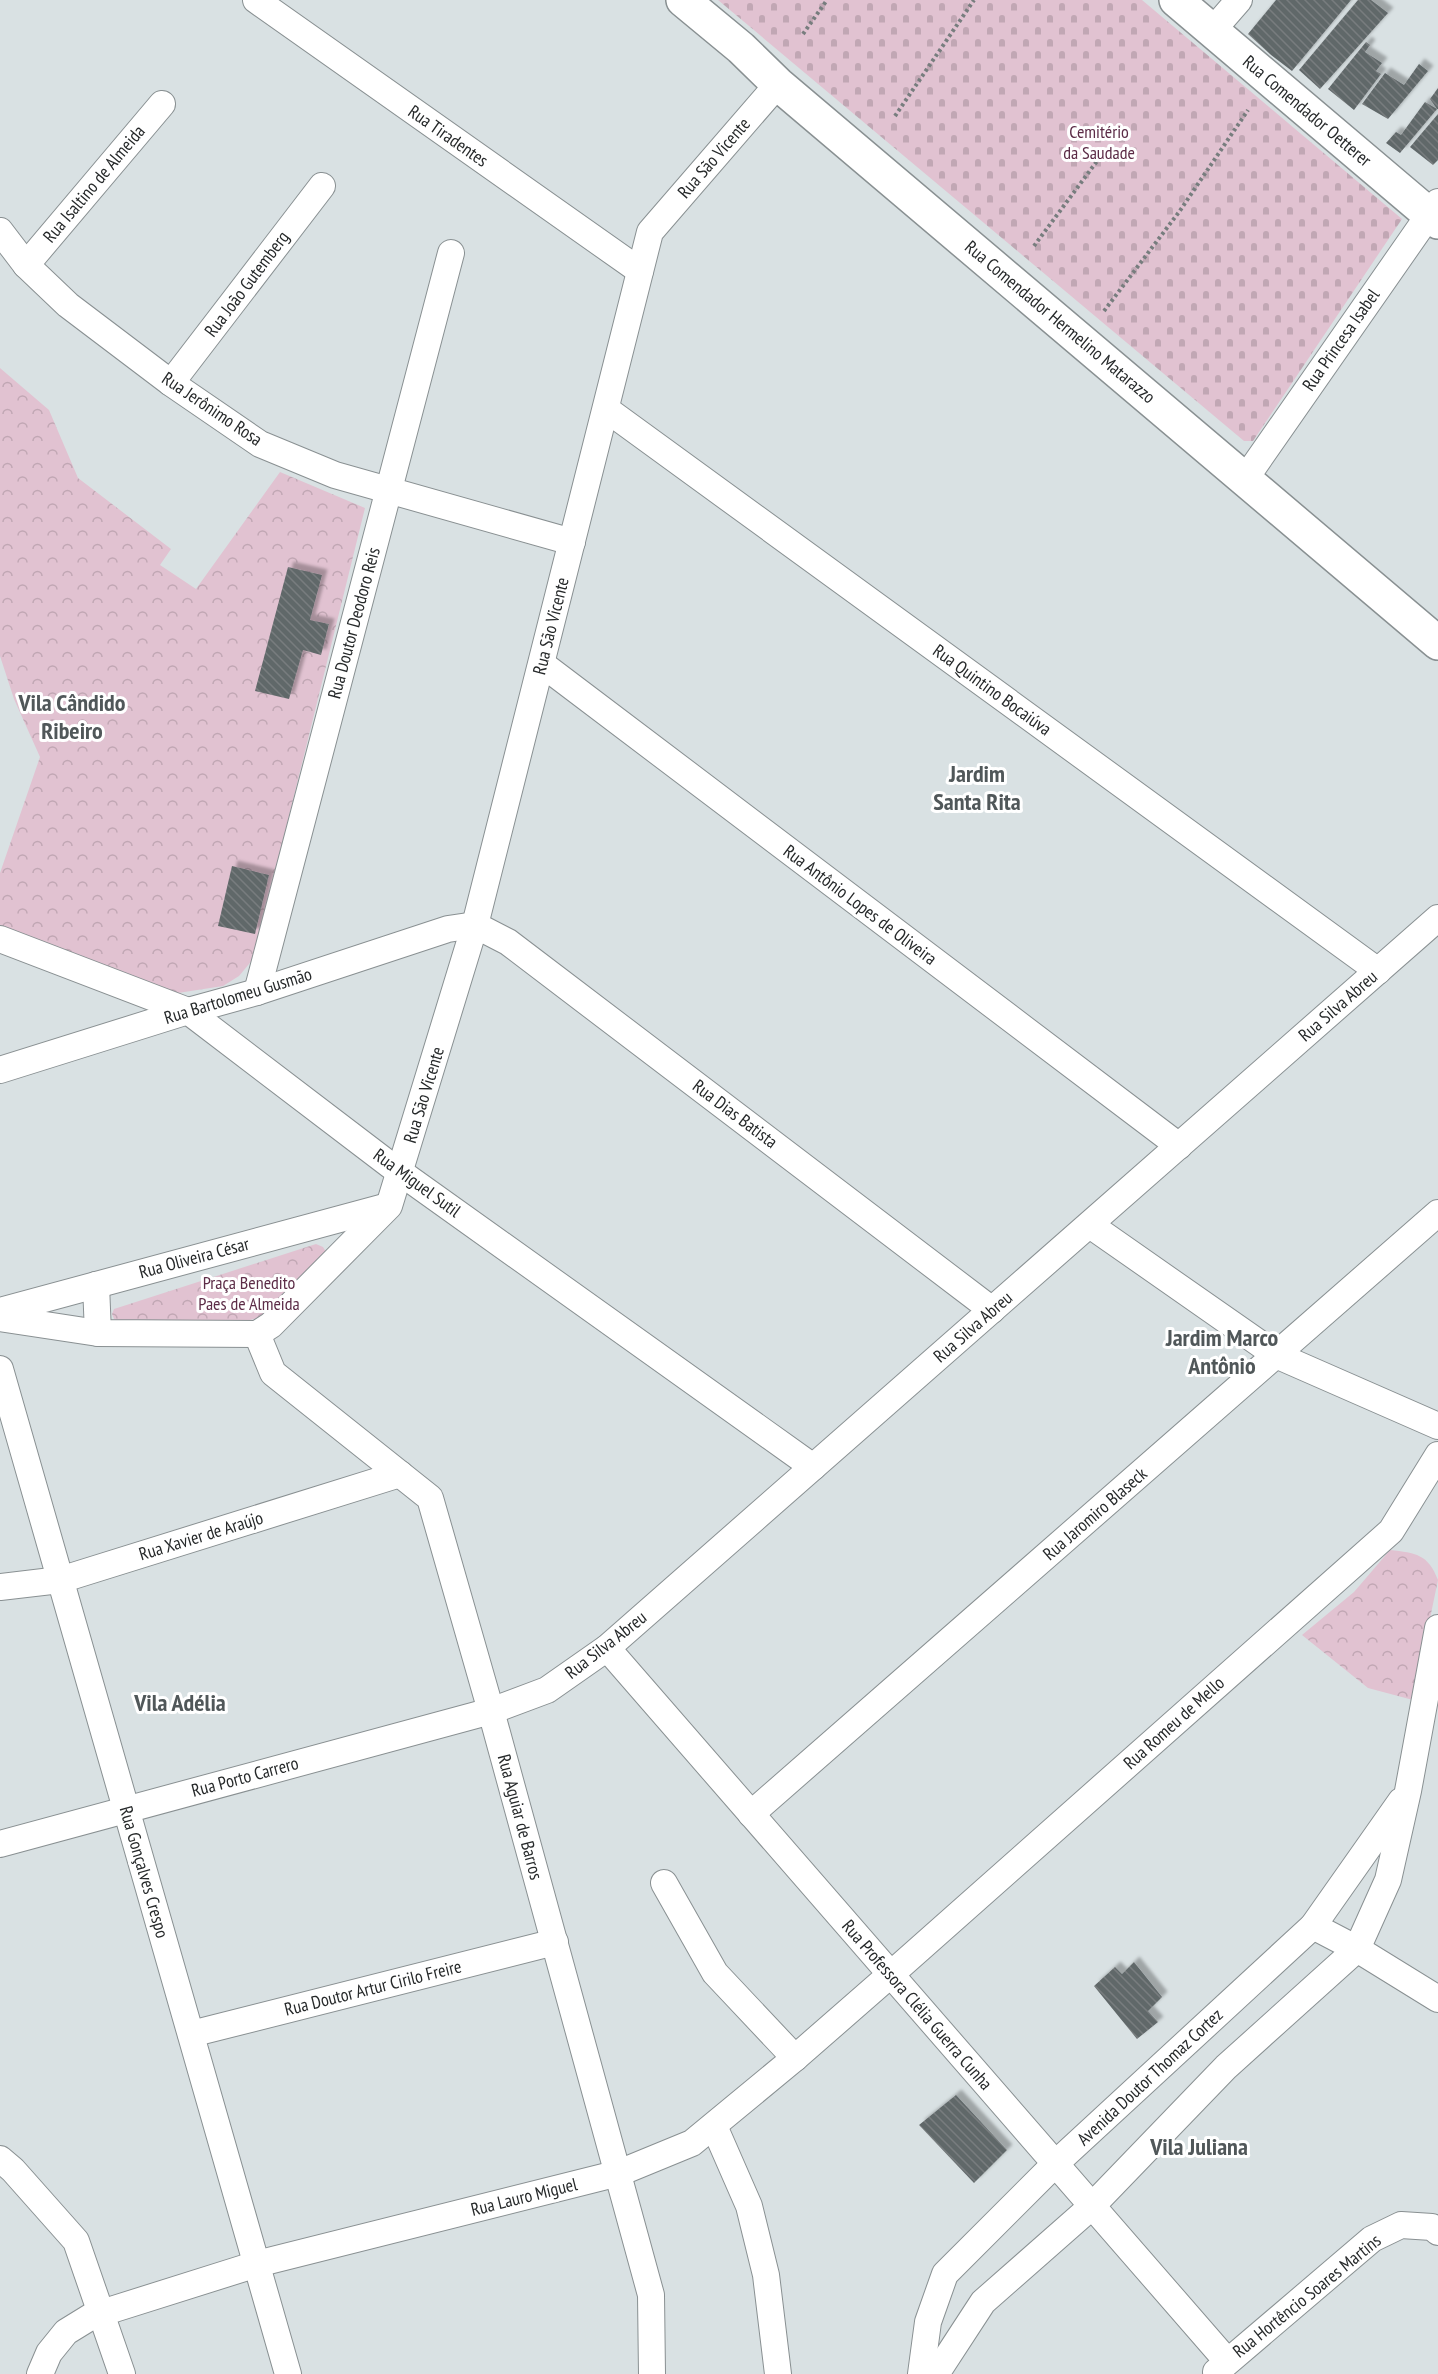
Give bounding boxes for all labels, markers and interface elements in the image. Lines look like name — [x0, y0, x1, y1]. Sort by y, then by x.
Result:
street label: Rua Comendador Oetterer — [1238, 50, 1376, 171]
street label: Rua Tiradentes — [404, 100, 493, 172]
street label: Rua São Vicente — [672, 113, 755, 203]
street label: Rua Isaltino de Almeida — [38, 120, 150, 247]
park label: Cemitério da Saudade — [1063, 120, 1135, 164]
street label: Rua João Gutemberg — [199, 226, 294, 341]
street label: Rua Comendador Hermelino Matarazzo — [960, 235, 1160, 408]
street label: Rua Princesa Isabel — [1297, 284, 1385, 395]
street label: Rua Jerônimo Rosa — [158, 367, 267, 451]
street label: Rua Doutor Deodoro Reis — [322, 545, 385, 701]
street label: Rua São Vicente — [527, 575, 574, 677]
street label: Rua Quintino Bocaiúva — [928, 639, 1056, 740]
district label: Vila Cândido Ribeiro — [18, 687, 126, 746]
district label: Jardim Santa Rita — [933, 758, 1021, 817]
street label: Rua Antônio Lopes de Oliveira — [779, 839, 942, 970]
street label: Rua Bartolomeu Gusmão — [161, 962, 315, 1029]
street label: Rua Silva Abreu — [1293, 965, 1382, 1046]
street label: Rua São Vicente — [398, 1044, 449, 1146]
street label: Rua Dias Batista — [688, 1074, 782, 1153]
street label: Rua Miguel Sutil — [369, 1143, 466, 1222]
street label: Rua Oliveira César — [136, 1232, 252, 1283]
park label: Praça Benedito Paes de Almeida — [198, 1271, 300, 1315]
street label: Rua Silva Abreu — [928, 1286, 1017, 1367]
district label: Jardim Marco Antônio — [1165, 1322, 1279, 1381]
street label: Rua Jaromiro Blaseck — [1038, 1462, 1151, 1565]
street label: Rua Xavier de Araújo — [136, 1506, 266, 1565]
street label: Rua Silva Abreu — [560, 1606, 651, 1684]
street label: Rua Romeu de Mello — [1118, 1671, 1229, 1774]
district label: Vila Adélia — [133, 1687, 226, 1718]
street label: Rua Porto Carrero — [189, 1751, 301, 1802]
street label: Rua Aguiar de Barros — [493, 1752, 548, 1882]
street label: Rua Gonçalves Crespo — [115, 1803, 174, 1941]
street label: Rua Professora Clélia Guerra Cunha — [837, 1915, 998, 2095]
street label: Rua Doutor Artur Cirilo Freire — [282, 1954, 464, 2021]
street label: Avenida Doutor Thomaz Cortez — [1072, 2003, 1227, 2150]
district label: Vila Juliana — [1149, 2131, 1248, 2162]
street label: Rua Lauro Miguel — [468, 2172, 580, 2221]
street label: Rua Hortêncio Soares Martins — [1228, 2229, 1385, 2362]

